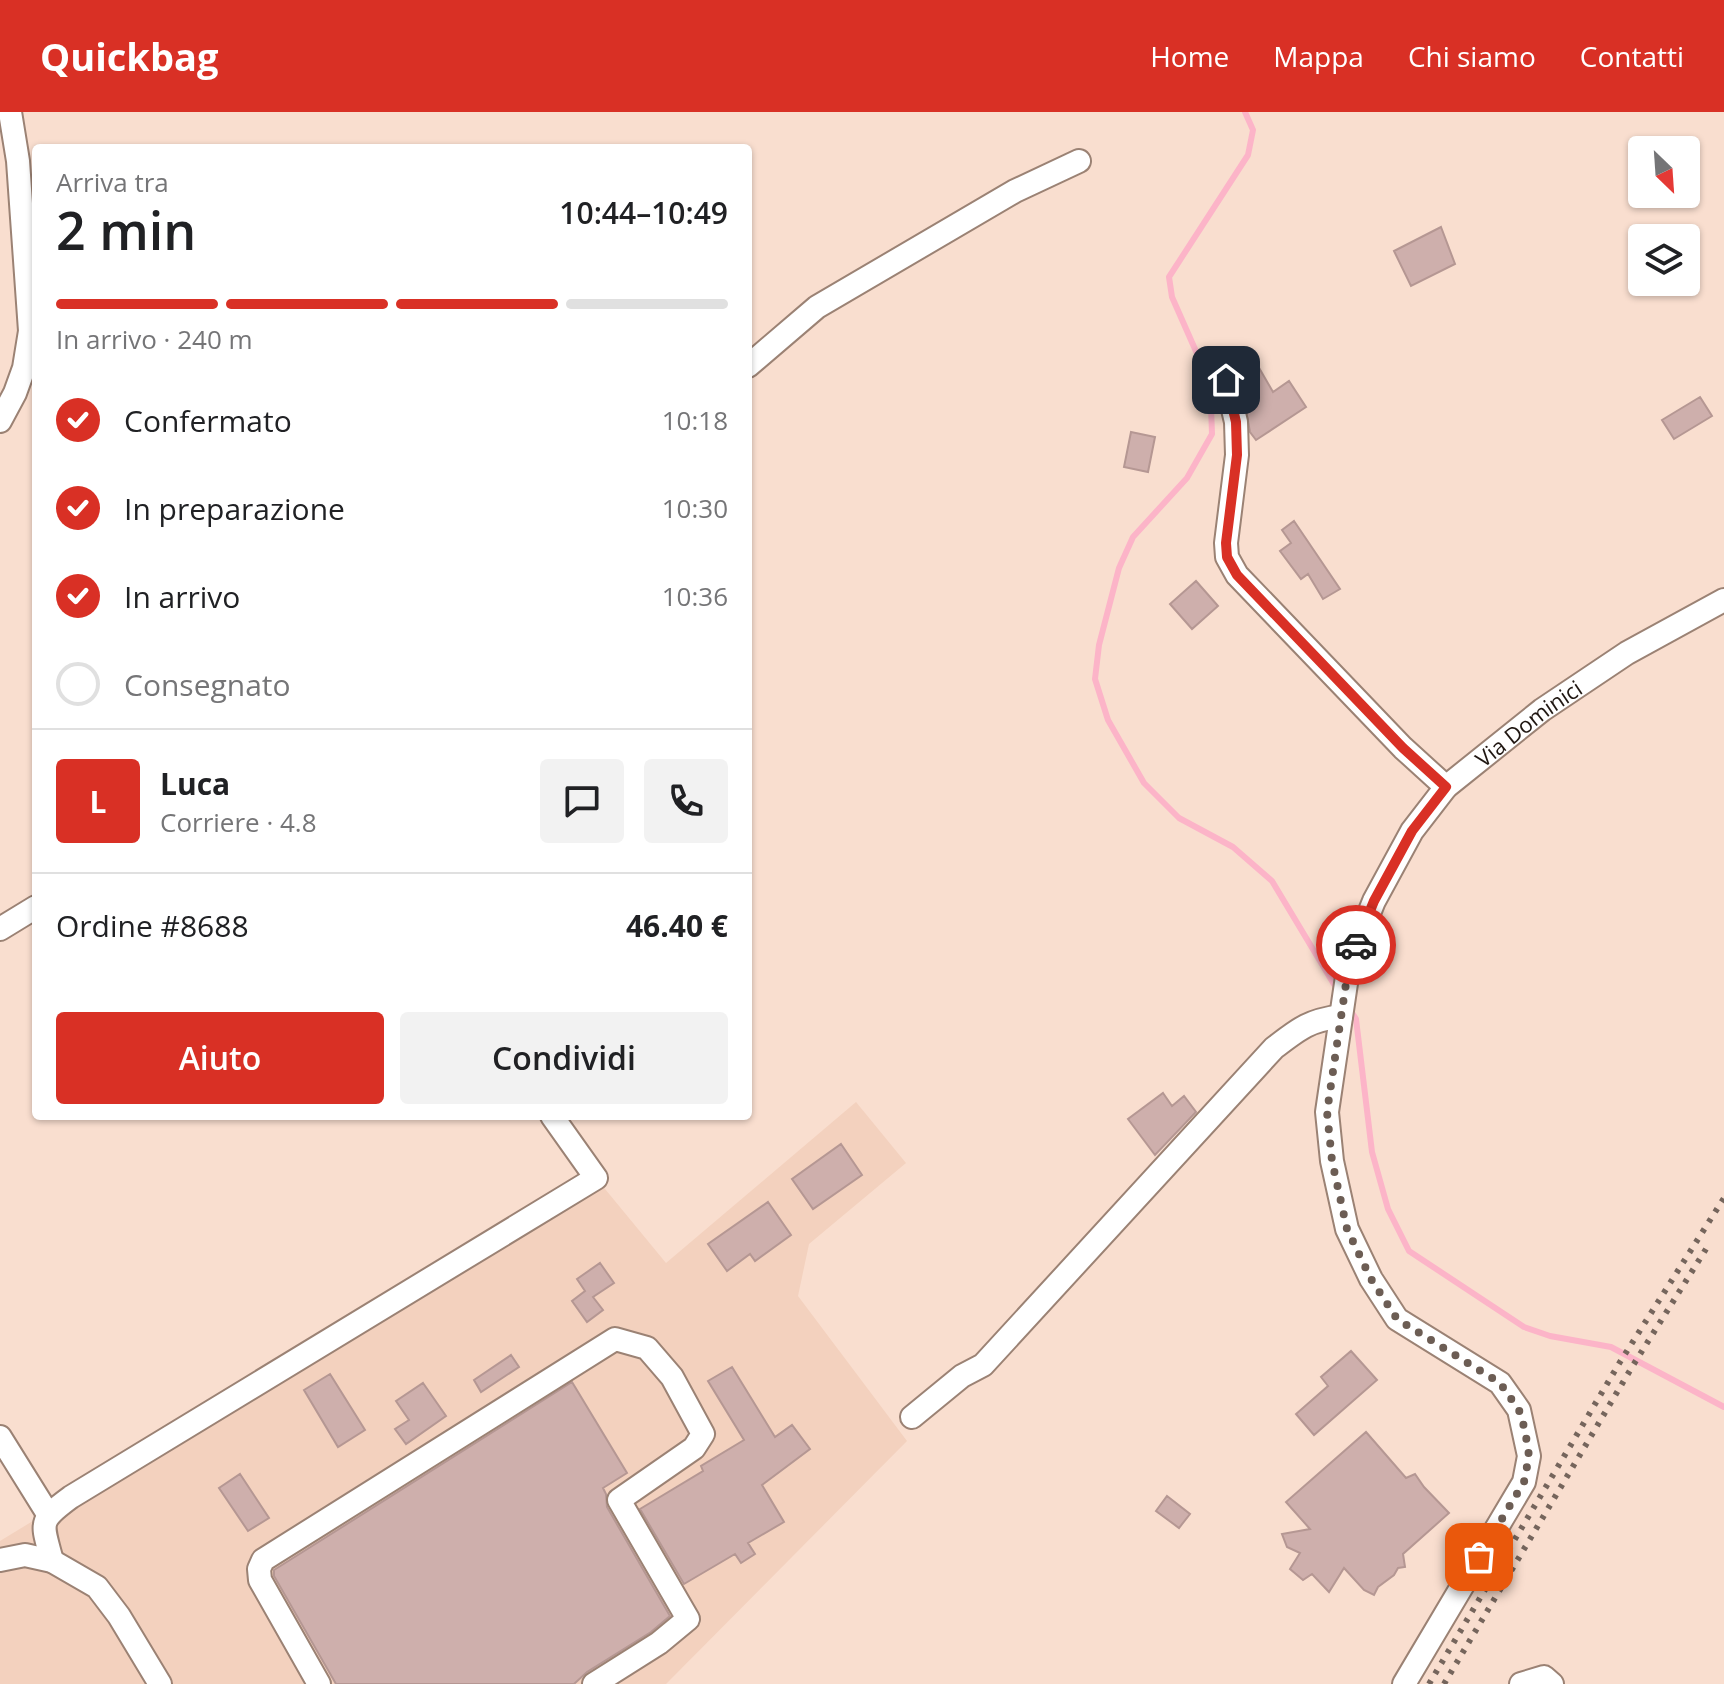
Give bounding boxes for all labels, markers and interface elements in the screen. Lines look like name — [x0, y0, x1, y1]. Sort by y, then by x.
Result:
text: Quickbag — [40, 30, 218, 82]
text: Home — [1150, 37, 1229, 75]
text: Mappa — [1273, 37, 1364, 75]
text: Chi siamo — [1408, 37, 1536, 75]
text: Contatti — [1580, 37, 1684, 75]
north arrow — [1628, 136, 1700, 208]
map controls — [1628, 136, 1700, 296]
text: Arriva tra — [56, 164, 169, 200]
text: 10:44–10:49 — [559, 192, 728, 233]
text: 2 min — [56, 194, 196, 265]
button: layers — [1628, 224, 1700, 296]
text: In arrivo · 240 m — [56, 321, 253, 357]
pin — [1192, 346, 1260, 414]
icon: home — [1204, 358, 1248, 402]
icon: check — [56, 398, 100, 442]
text: Confermato — [124, 400, 292, 441]
text: 10:18 — [662, 402, 728, 438]
icon: check — [56, 486, 100, 530]
text: In preparazione — [124, 488, 345, 529]
text: 10:30 — [662, 490, 728, 526]
icon: check — [56, 574, 100, 618]
text: In arrivo — [124, 576, 240, 617]
text: 10:36 — [662, 578, 728, 614]
text: Consegnato — [124, 664, 291, 705]
street label: Via Dominici — [1469, 673, 1588, 773]
button: chat — [540, 759, 624, 843]
button: phone — [644, 759, 728, 843]
text: Luca — [160, 763, 230, 804]
text: L — [90, 781, 106, 822]
text: Corriere · 4.8 — [160, 804, 317, 840]
text: Ordine #8688 — [56, 905, 249, 946]
text: 46.40 € — [626, 905, 728, 946]
courier — [1316, 905, 1396, 985]
icon: car — [1334, 923, 1378, 967]
button: Aiuto — [56, 1012, 384, 1104]
button: Condividi — [400, 1012, 728, 1104]
pin — [1445, 1523, 1513, 1591]
icon: bag — [1457, 1535, 1501, 1579]

